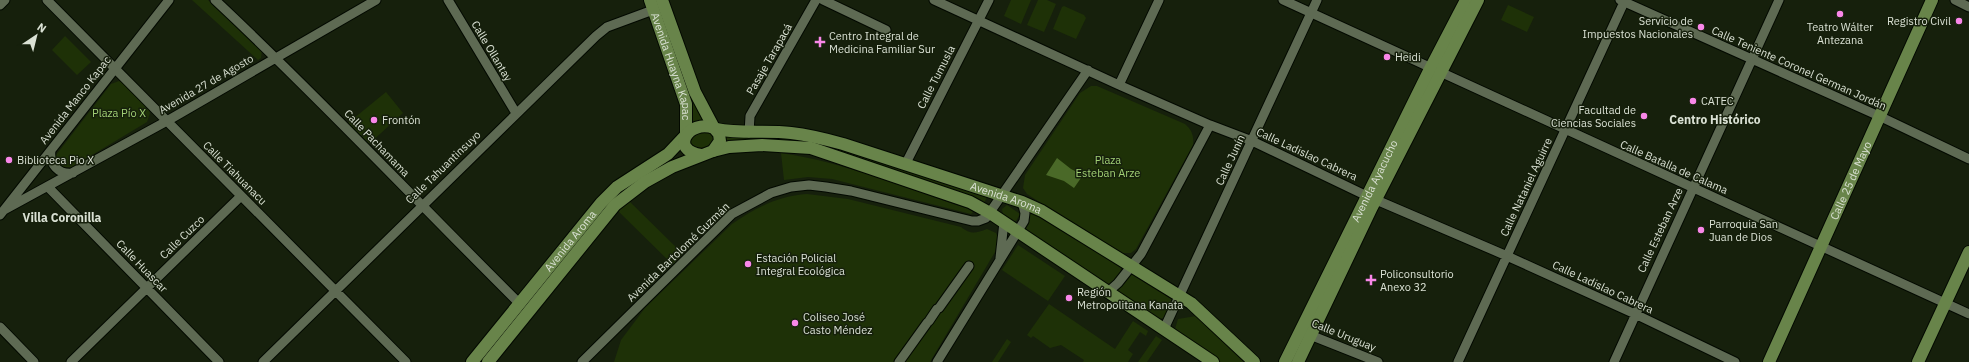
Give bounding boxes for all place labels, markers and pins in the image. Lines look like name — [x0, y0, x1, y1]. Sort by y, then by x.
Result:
marker: Teatro Wálter Antezana — [1835, 9, 1845, 19]
place label: Servicio de Impuestos Nacionales — [1583, 14, 1693, 41]
place label: Registro Civil — [1887, 14, 1951, 28]
marker: Registro Civil — [1954, 16, 1964, 26]
place label: Teatro Wálter Antezana — [1807, 20, 1873, 47]
marker: Servicio de Impuestos Nacionales — [1696, 22, 1706, 32]
place label: Centro Integral de Medicina Familiar Sur — [829, 29, 935, 56]
marker: Centro Integral de Medicina Familiar Sur — [814, 36, 826, 48]
place label: Heidi — [1395, 50, 1421, 64]
marker: Heidi — [1382, 52, 1392, 62]
place label: CATEC — [1701, 94, 1734, 108]
marker: CATEC — [1688, 96, 1698, 106]
place label: Facultad de Ciencias Sociales — [1551, 103, 1636, 130]
marker: Facultad de Ciencias Sociales — [1639, 111, 1649, 121]
place label: Frontón — [382, 113, 421, 127]
marker: Frontón — [369, 115, 379, 125]
place label: Biblioteca Pio X — [17, 153, 94, 167]
marker: Biblioteca Pio X — [4, 155, 14, 165]
place label: Parroquia San Juan de Dios — [1709, 217, 1778, 244]
marker: Parroquia San Juan de Dios — [1696, 225, 1706, 235]
place label: Estación Policial Integral Ecológica — [756, 251, 845, 278]
marker: Estación Policial Integral Ecológica — [743, 259, 753, 269]
place label: Policonsultorio Anexo 32 — [1380, 267, 1454, 294]
marker: Policonsultorio Anexo 32 — [1365, 274, 1377, 286]
place label: Región Metropolitana Kanata — [1077, 285, 1183, 312]
marker: Región Metropolitana Kanata — [1064, 293, 1074, 303]
place label: Coliseo José Casto Méndez — [803, 310, 872, 337]
marker: Coliseo José Casto Méndez — [790, 318, 800, 328]

